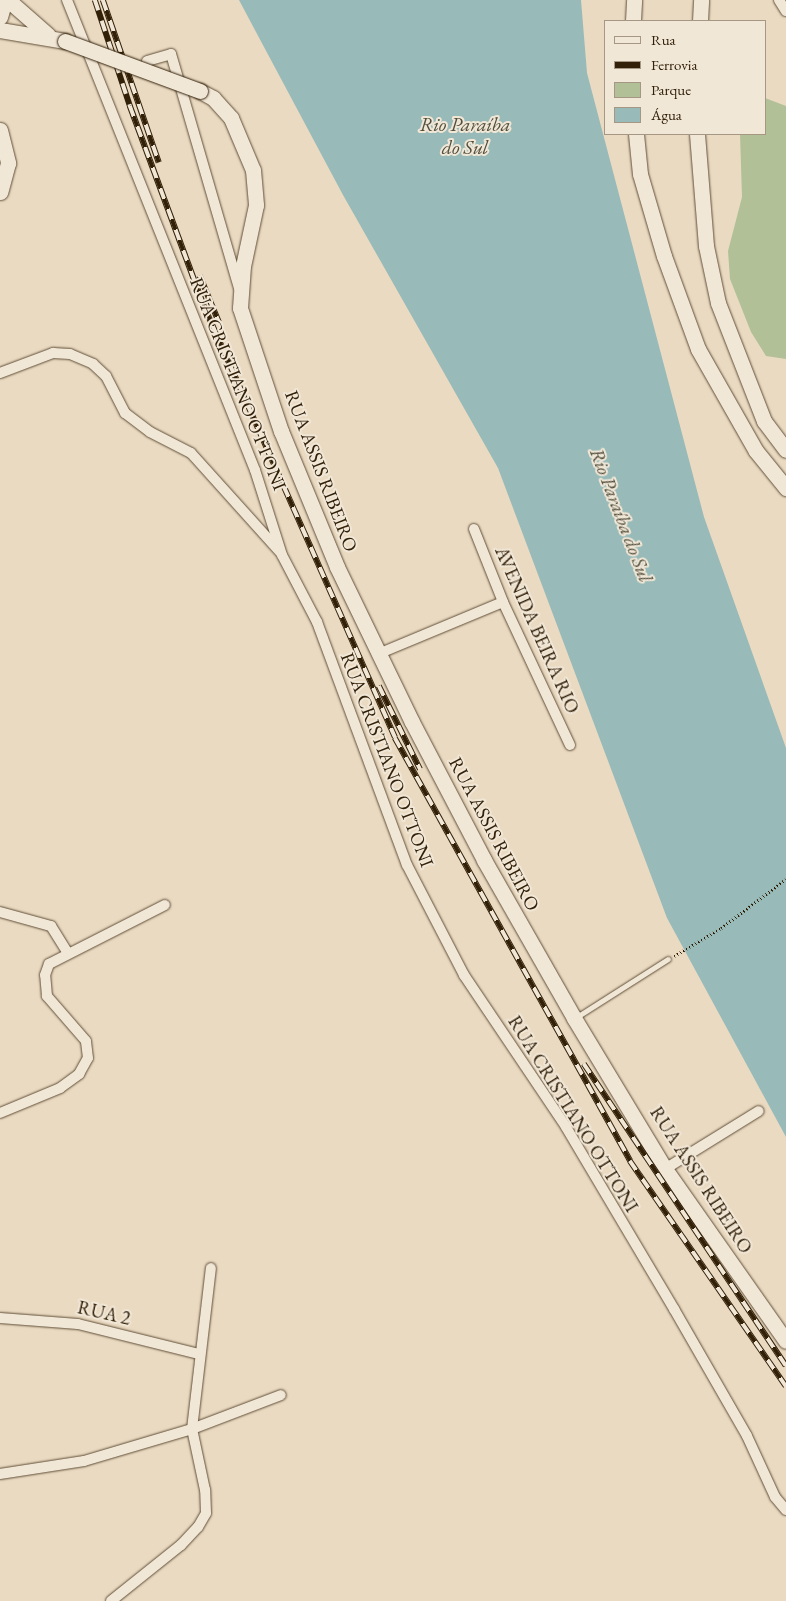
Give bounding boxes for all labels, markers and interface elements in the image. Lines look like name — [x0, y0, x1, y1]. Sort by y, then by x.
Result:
legend — [604, 20, 766, 135]
text: Rua — [651, 30, 676, 49]
text: Ferrovia — [651, 55, 698, 74]
text: Parque — [651, 80, 691, 99]
text: Água — [651, 105, 682, 124]
water label: Rio Paraíba do Sul — [419, 113, 511, 160]
street label: RUA CRISTIANO OTTONI — [185, 274, 291, 494]
street label: RUA ASSIS RIBEIRO — [280, 387, 362, 555]
water label: Rio Paraíba do Sul — [584, 445, 658, 585]
street label: AVENIDA BEIRA RIO — [490, 543, 584, 717]
street label: RUA CRISTIANO OTTONI — [336, 650, 438, 870]
street label: RUA ASSIS RIBEIRO — [444, 753, 544, 915]
street label: RUA CRISTIANO OTTONI — [503, 1011, 643, 1217]
street label: RUA ASSIS RIBEIRO — [645, 1102, 757, 1258]
street label: RUA 2 — [75, 1296, 133, 1330]

